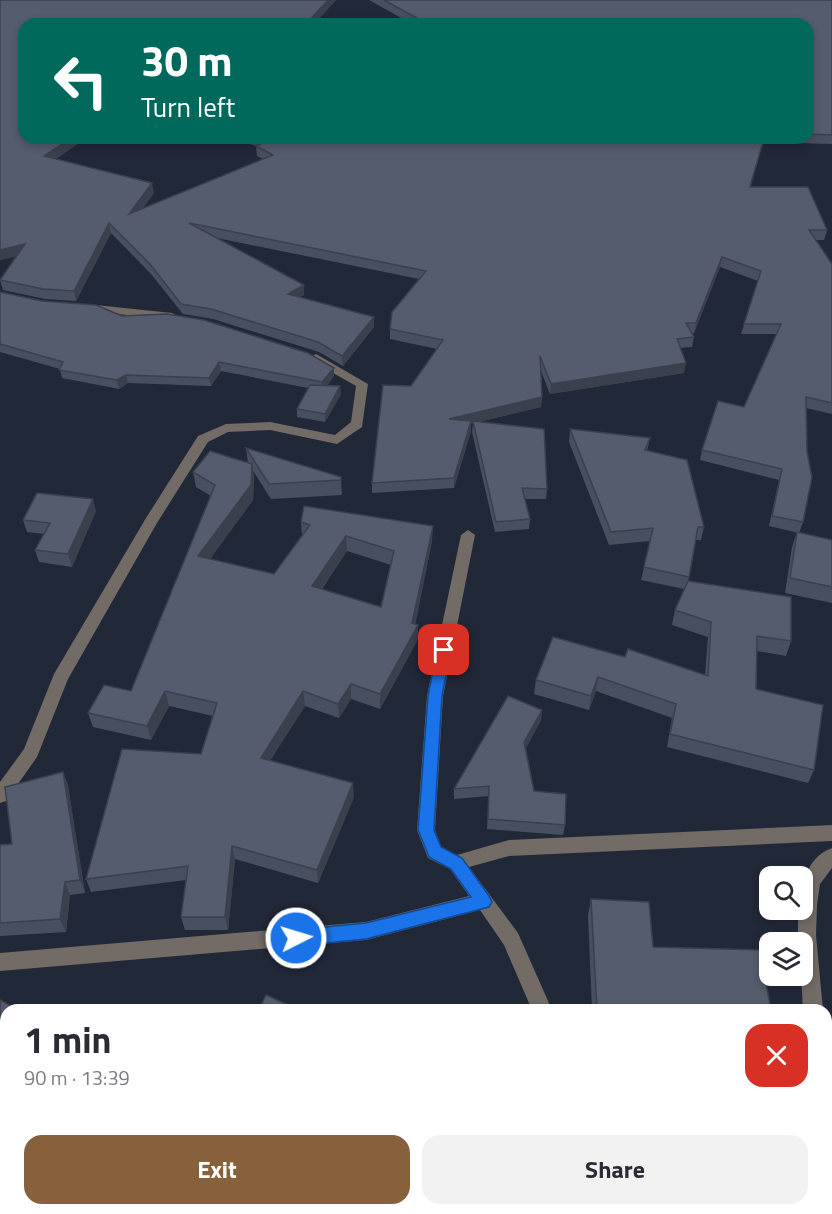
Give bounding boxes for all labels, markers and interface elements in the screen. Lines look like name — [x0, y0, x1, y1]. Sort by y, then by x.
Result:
text: 30 m — [141, 28, 233, 92]
icon: left — [42, 42, 120, 120]
text: Turn left — [141, 86, 235, 127]
pin — [418, 624, 469, 675]
icon: arrive — [427, 633, 460, 666]
map controls — [759, 866, 813, 986]
button: search — [759, 866, 813, 920]
position arrow — [264, 906, 328, 970]
button: layers — [759, 932, 813, 986]
text: 1 min — [24, 1012, 111, 1067]
button: close — [745, 1024, 808, 1087]
text: 90 m · 13:39 — [24, 1062, 130, 1093]
button: Exit — [24, 1135, 410, 1204]
button: Share — [422, 1135, 808, 1204]

